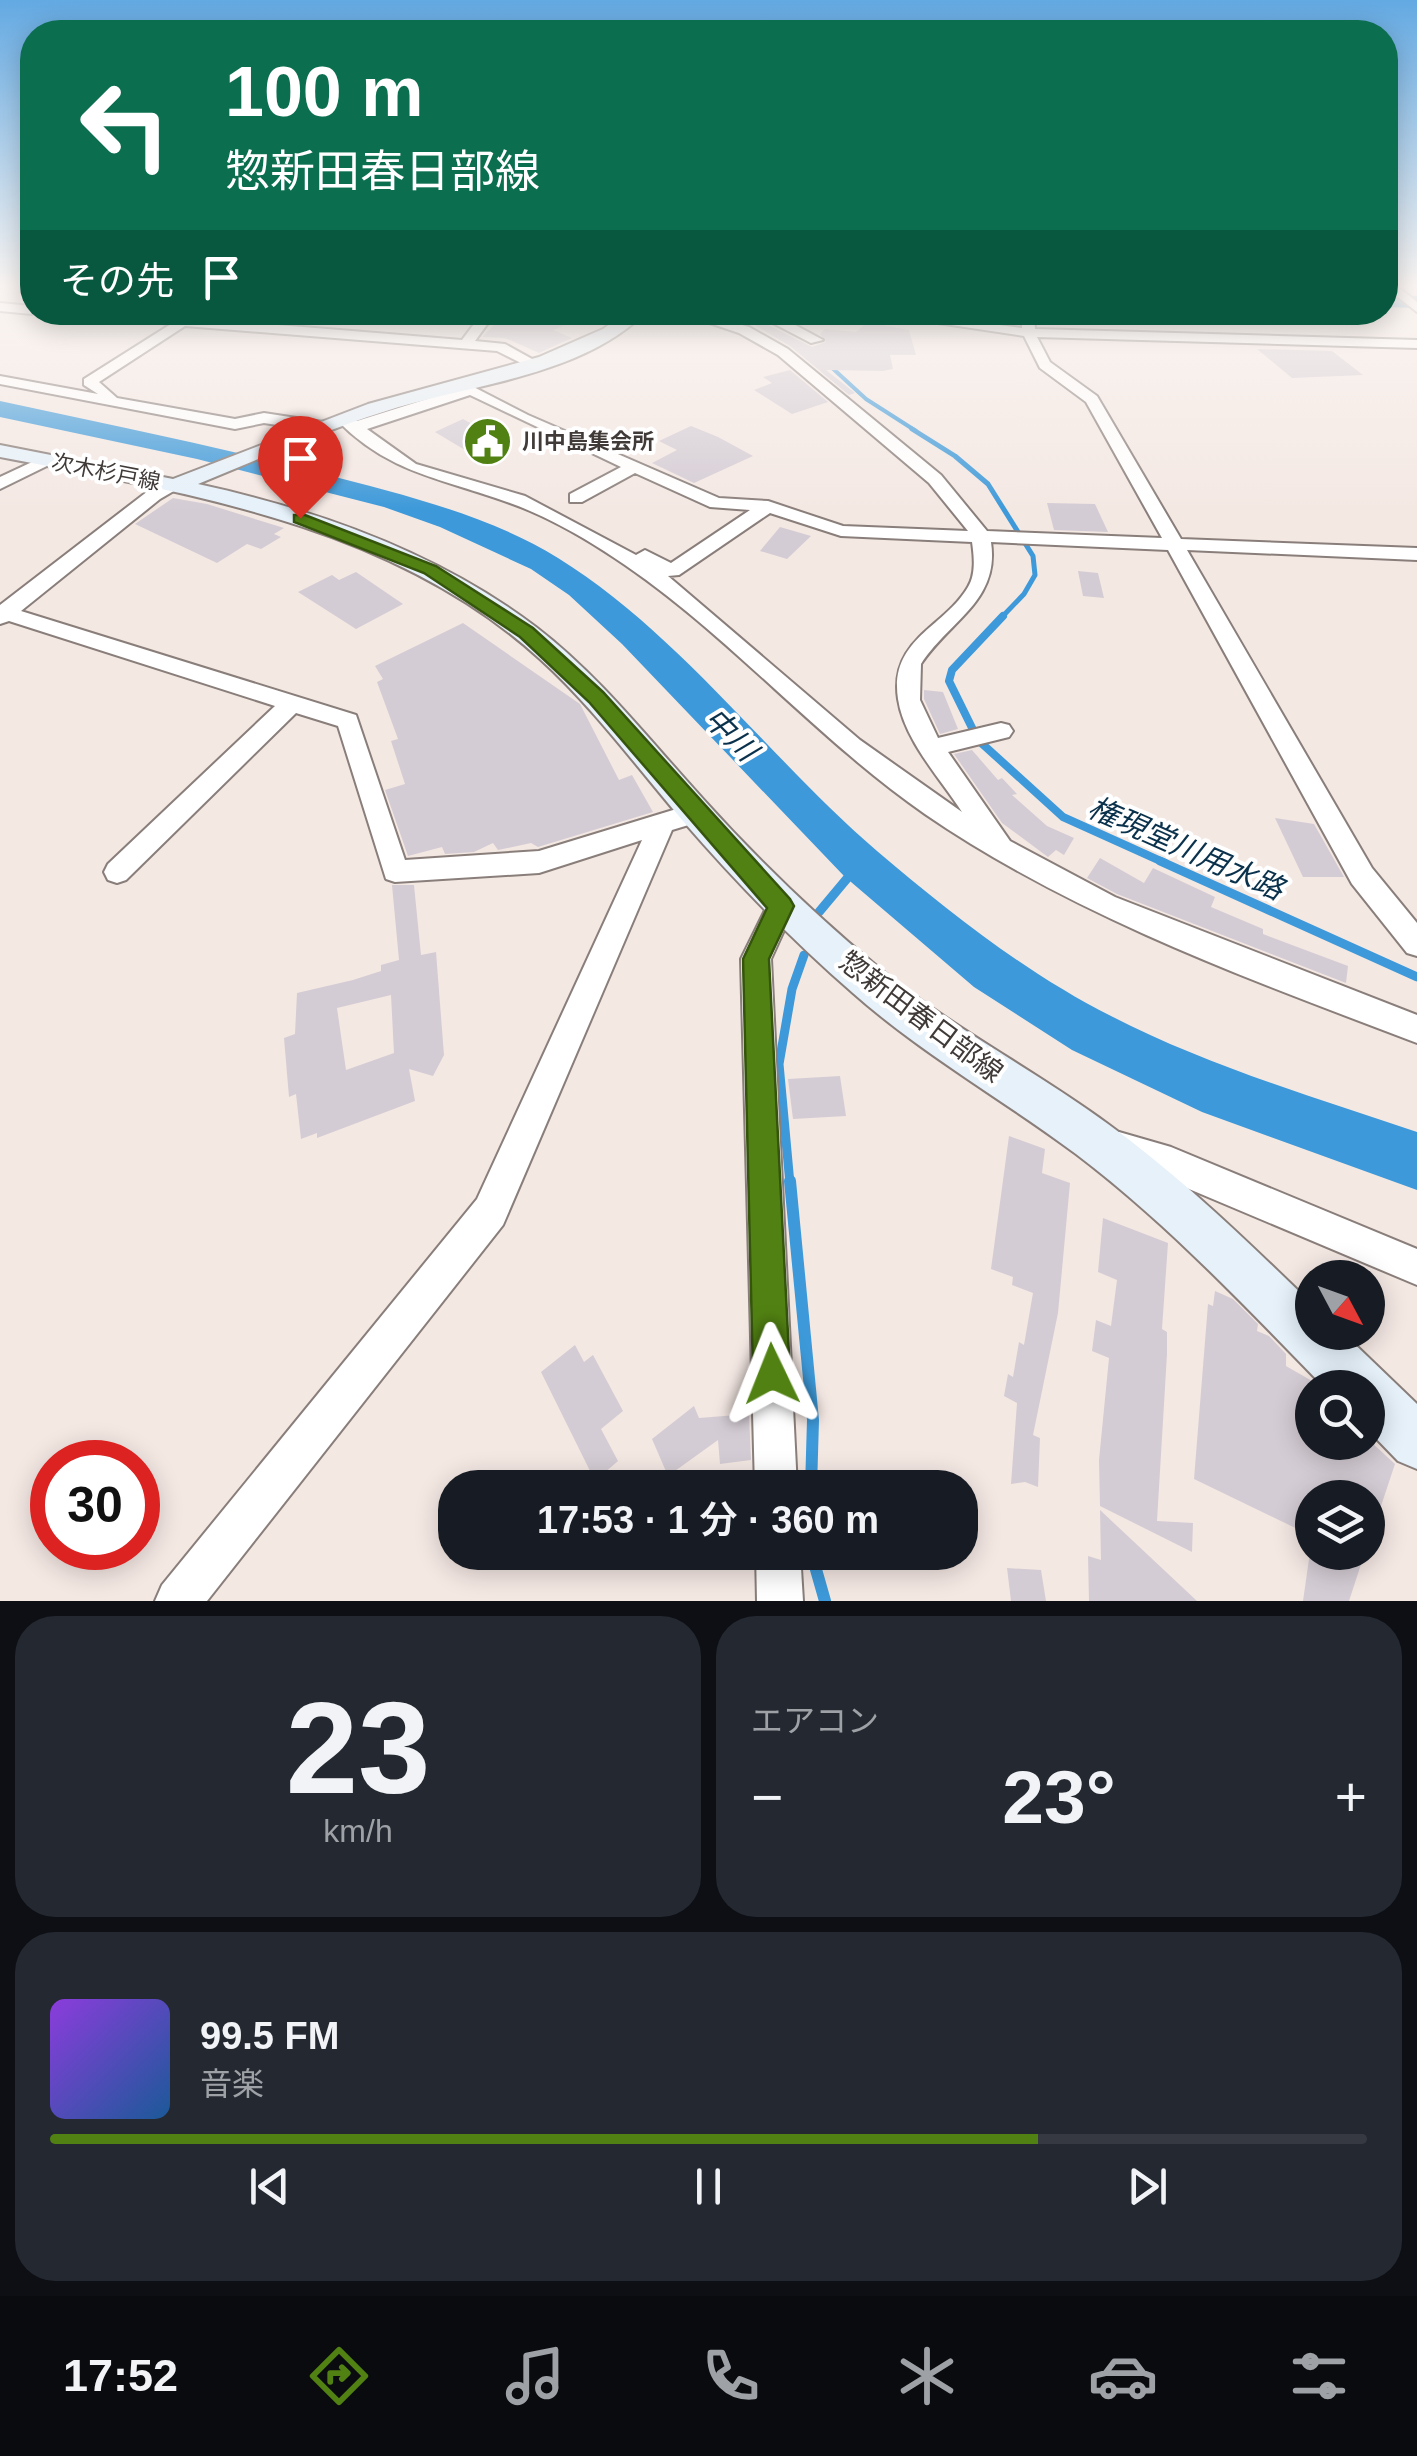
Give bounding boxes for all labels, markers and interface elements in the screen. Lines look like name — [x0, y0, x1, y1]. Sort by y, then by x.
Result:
text: 100 m — [225, 53, 423, 131]
icon: left — [60, 60, 190, 190]
text: 惣新田春日部線 — [225, 146, 540, 197]
icon: arrive — [194, 250, 249, 305]
text: その先 — [60, 260, 174, 302]
public building icon: 川中島集会所 — [461, 415, 513, 467]
pin — [258, 416, 343, 519]
place label: 川中島集会所 — [522, 429, 654, 454]
icon: arrive — [273, 431, 328, 486]
street label: 次木杉戸線 — [50, 449, 162, 495]
water label: 中川 — [698, 701, 766, 769]
water label: 権現堂川用水路 — [1083, 790, 1291, 907]
street label: 惣新田春日部線 — [833, 946, 1009, 1088]
north arrow — [1295, 1260, 1385, 1350]
map controls — [1295, 1260, 1385, 1570]
position arrow — [720, 1322, 824, 1426]
button: search — [1295, 1370, 1385, 1460]
speed limit sign: 30 — [30, 1440, 160, 1570]
button: layers — [1295, 1480, 1385, 1570]
text: 17:53 · 1 分 · 360 m — [537, 1499, 879, 1541]
text: 23 — [286, 1675, 430, 1821]
text: エアコン — [751, 1703, 879, 1739]
text: 23° — [1002, 1755, 1116, 1839]
text: − — [751, 1766, 783, 1828]
text: + — [1335, 1766, 1367, 1828]
text: km/h — [323, 1813, 393, 1849]
text: 99.5 FM — [200, 2015, 339, 2057]
text: 音楽 — [200, 2066, 264, 2102]
icon: previous — [242, 2159, 297, 2214]
icon: pause — [681, 2159, 736, 2214]
icon: next — [1120, 2159, 1175, 2214]
icon: directions — [304, 2341, 374, 2411]
icon: music — [500, 2341, 570, 2411]
icon: phone — [696, 2341, 766, 2411]
icon: climate — [892, 2341, 962, 2411]
icon: car — [1088, 2341, 1158, 2411]
icon: filters — [1284, 2341, 1354, 2411]
text: 17:52 — [63, 2350, 178, 2401]

